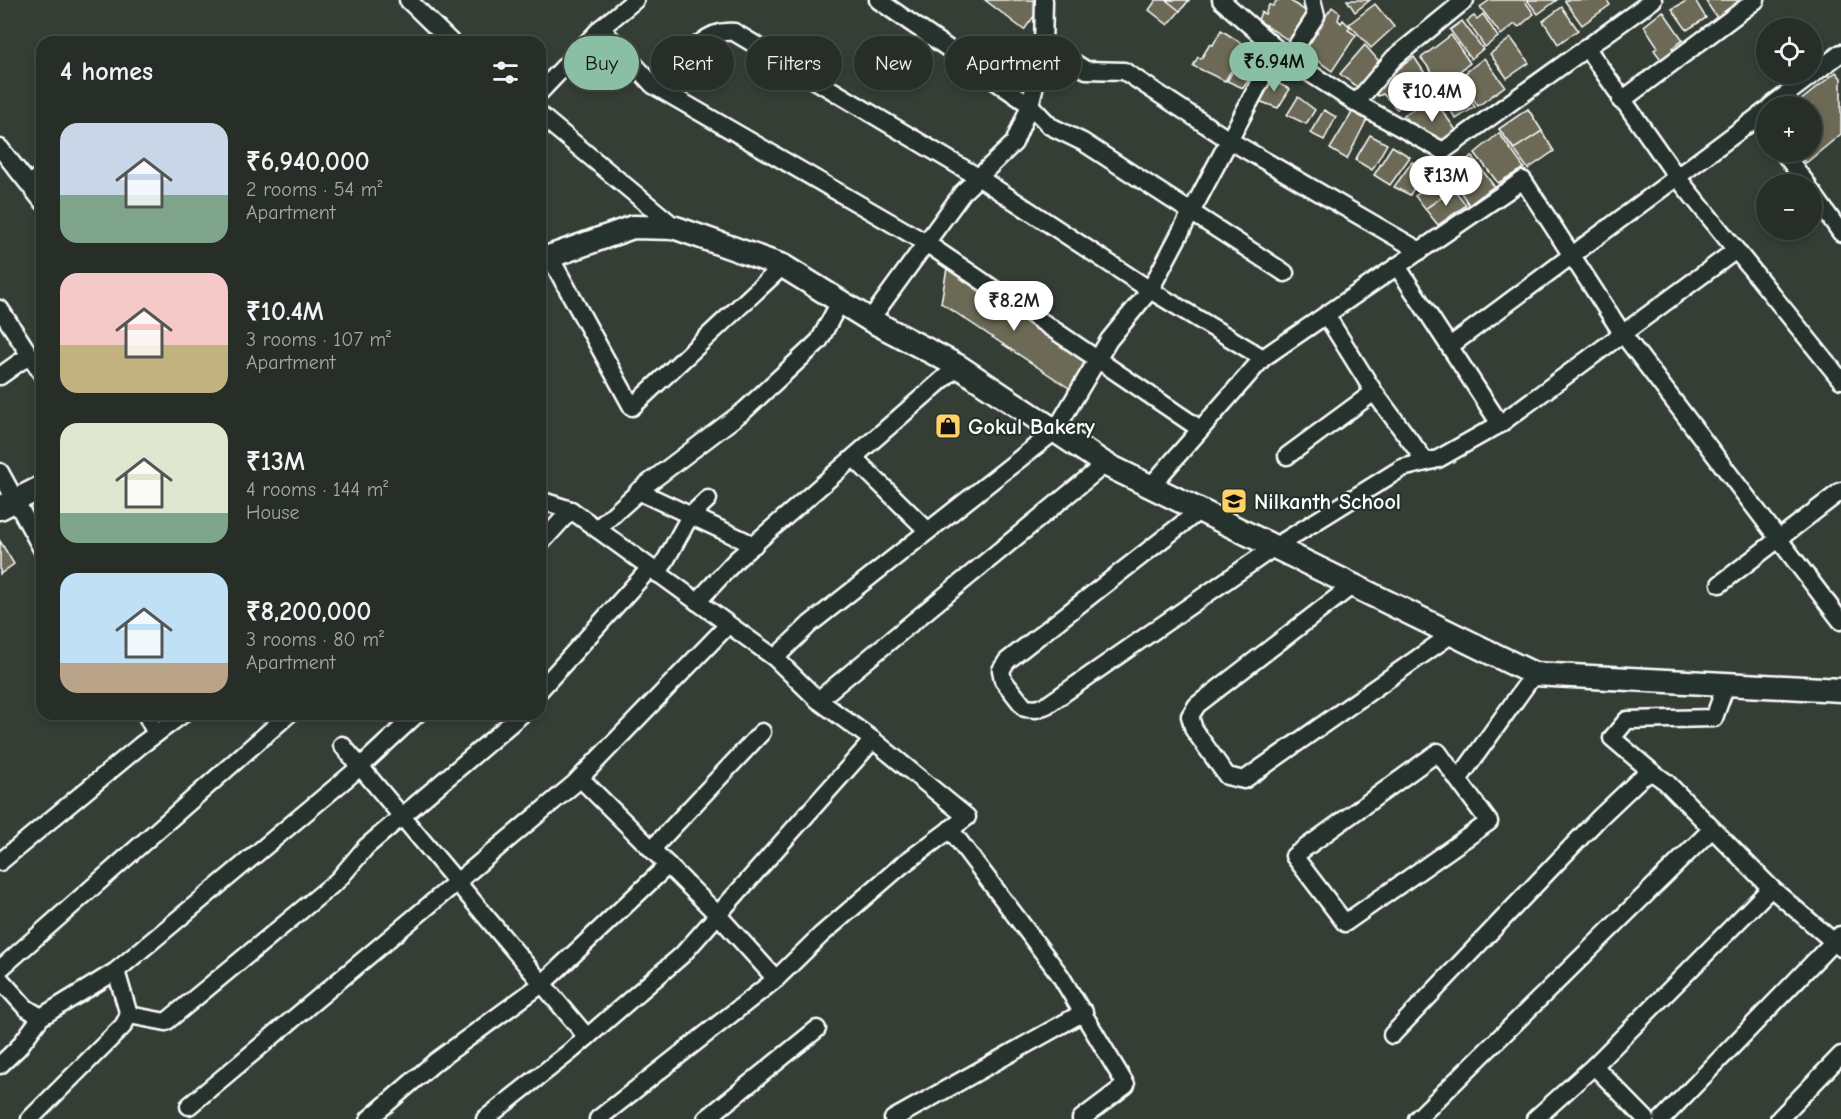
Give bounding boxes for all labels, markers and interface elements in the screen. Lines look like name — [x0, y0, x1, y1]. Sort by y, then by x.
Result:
map controls — [1756, 18, 1822, 240]
button: locate — [1756, 18, 1822, 84]
chip: Buy — [564, 36, 639, 90]
chip: Rent — [651, 36, 734, 90]
chip: Filters — [746, 36, 842, 90]
chip: New — [854, 36, 933, 90]
chip: Apartment — [945, 36, 1081, 90]
pin: ₹6.94M — [1225, 42, 1323, 93]
text: ₹6.94M — [1243, 50, 1305, 73]
icon: filters — [489, 56, 522, 89]
text: 4 homes — [60, 57, 153, 87]
pin: ₹10.4M — [1383, 72, 1481, 123]
text: ₹10.4M — [1402, 80, 1462, 103]
button: + — [1756, 96, 1822, 162]
icon: home — [108, 147, 180, 219]
text: ₹6,940,000 — [246, 147, 370, 177]
pin: ₹13M — [1410, 156, 1482, 207]
text: ₹13M — [1423, 164, 1469, 187]
button: − — [1756, 174, 1822, 240]
text: 2 rooms · 54 m² — [246, 178, 382, 201]
text: Apartment — [246, 201, 336, 224]
pin: ₹8.2M — [972, 281, 1056, 332]
text: ₹8.2M — [988, 289, 1040, 312]
icon: home — [108, 297, 180, 369]
text: ₹10.4M — [246, 297, 324, 327]
text: 3 rooms · 107 m² — [246, 328, 391, 351]
text: Apartment — [246, 351, 336, 374]
shop icon: Gokul Bakery — [933, 411, 963, 441]
place label: Gokul Bakery — [968, 414, 1096, 440]
icon: home — [108, 447, 180, 519]
text: ₹13M — [246, 447, 305, 477]
text: 4 rooms · 144 m² — [246, 478, 388, 501]
school or university icon: Nilkanth School — [1219, 486, 1249, 516]
place label: Nilkanth School — [1254, 489, 1401, 515]
text: House — [246, 501, 300, 524]
icon: home — [108, 597, 180, 669]
text: ₹8,200,000 — [246, 597, 371, 627]
text: 3 rooms · 80 m² — [246, 628, 384, 651]
text: Apartment — [246, 651, 336, 674]

